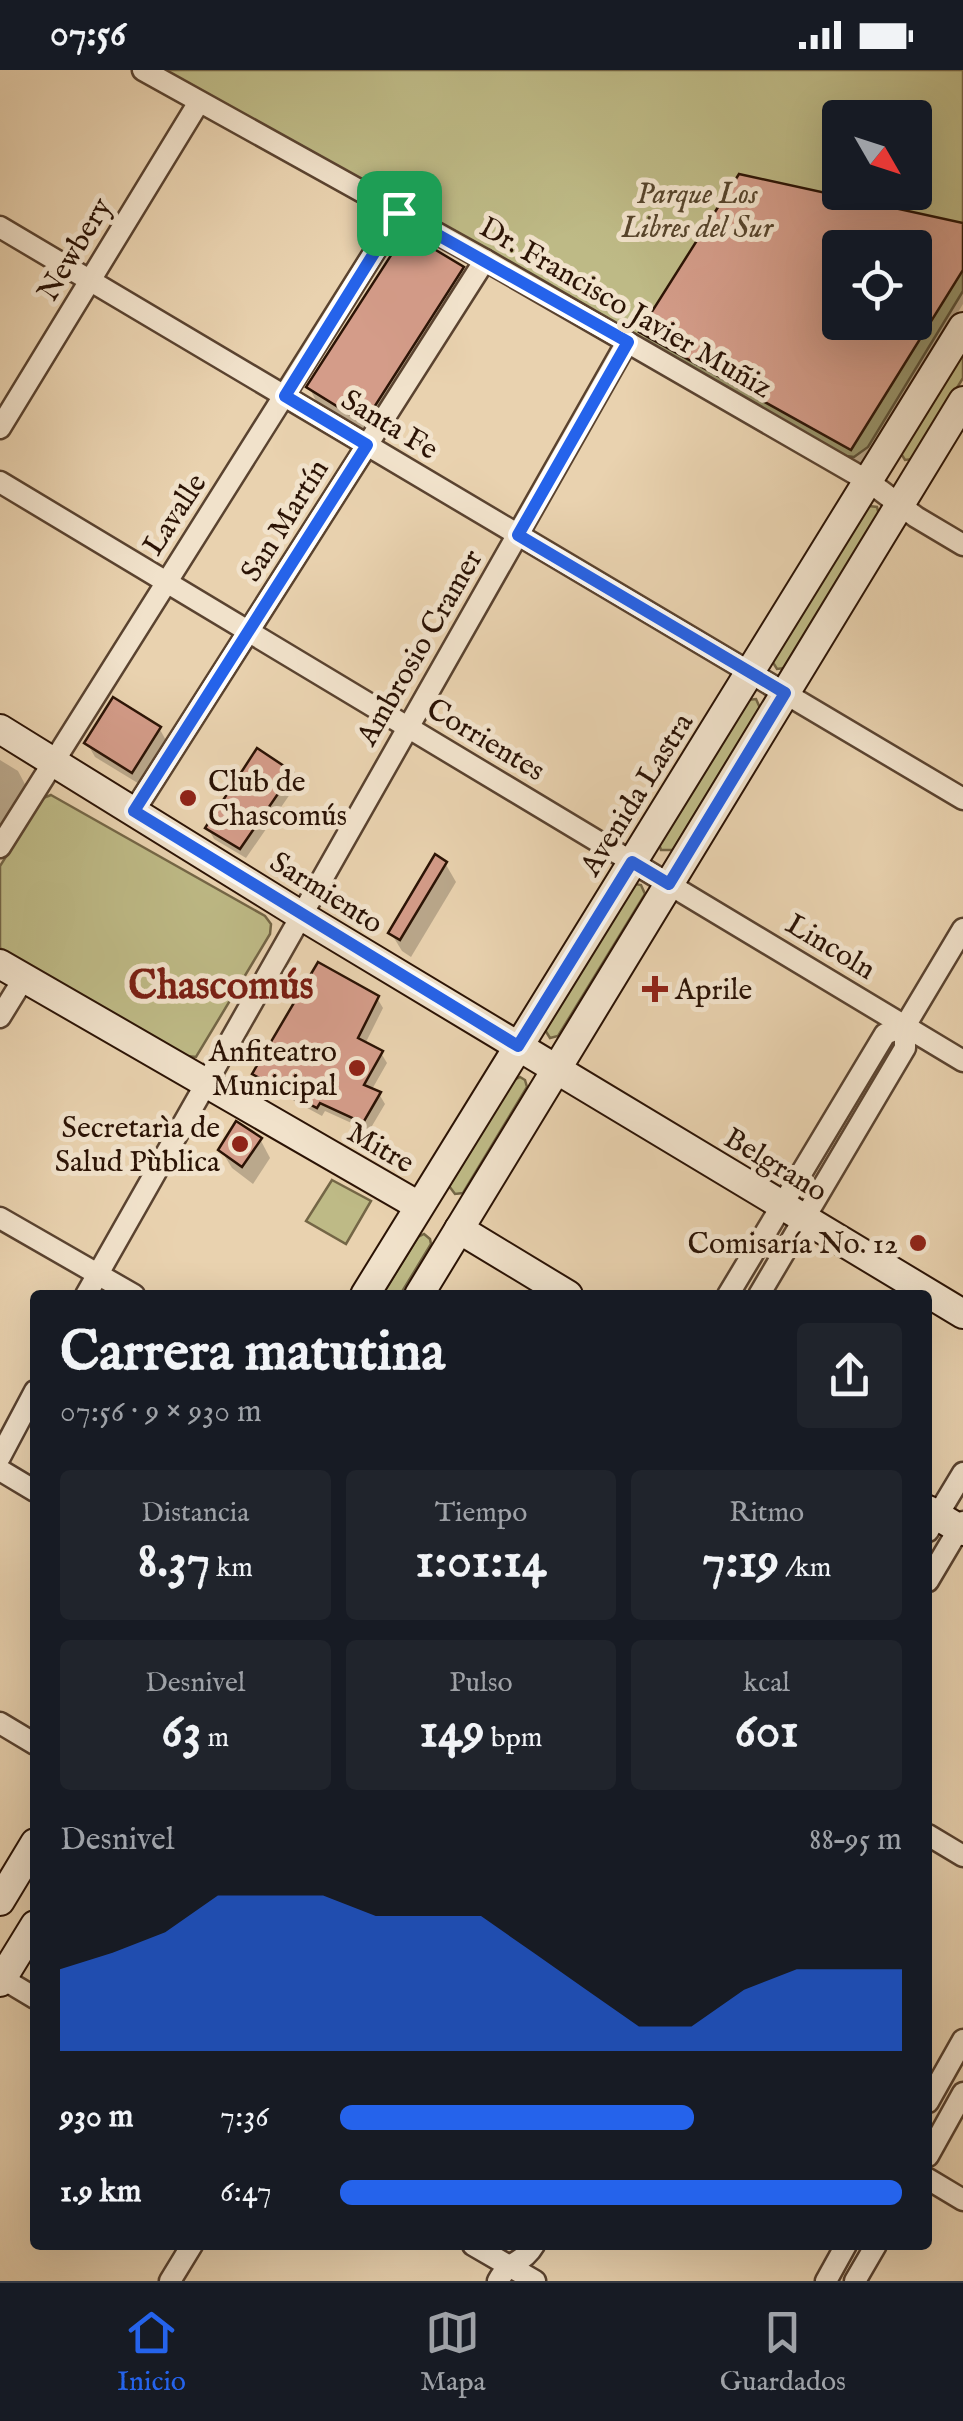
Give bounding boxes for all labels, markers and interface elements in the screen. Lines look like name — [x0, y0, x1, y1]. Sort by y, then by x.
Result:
text: 07:56 — [50, 11, 126, 59]
north arrow — [822, 100, 932, 210]
map controls — [822, 100, 932, 340]
pin — [357, 171, 442, 256]
park label: Parque Los Libres del Sur — [620, 176, 775, 248]
icon: arrive — [372, 186, 427, 241]
street label: Newbery — [30, 191, 122, 309]
street label: Dr. Francisco Javier Muñiz — [472, 209, 778, 408]
button: locate — [822, 230, 932, 340]
street label: Santa Fe — [333, 382, 444, 469]
street label: San Martín — [233, 453, 338, 589]
street label: Lavalle — [135, 467, 216, 563]
street label: Ambrosio Cramer — [349, 543, 492, 754]
street label: Corrientes — [419, 691, 551, 791]
street label: Avenida Lastra — [572, 706, 703, 884]
place label: Club de Chascomús — [208, 764, 347, 836]
marker: Club de Chascomús — [177, 787, 199, 809]
street label: Sarmiento — [262, 844, 390, 943]
street label: Lincoln — [778, 906, 882, 989]
district label: Chascomús — [128, 962, 314, 1013]
place label: Aprile — [674, 972, 752, 1010]
marker: Aprile — [644, 978, 666, 1000]
place label: Anfiteatro Municipal — [208, 1034, 338, 1106]
marker: Anfiteatro Municipal — [346, 1057, 368, 1079]
place label: Secretarìa de Salud Pùblica — [55, 1110, 220, 1182]
street label: Mitre — [340, 1114, 420, 1183]
street label: Belgrano — [716, 1120, 834, 1211]
marker: Secretarìa de Salud Pùblica — [229, 1133, 251, 1155]
place label: Comisaría No. 12 — [688, 1226, 898, 1264]
marker: Comisaría No. 12 — [907, 1232, 929, 1254]
text: Carrera matutina — [60, 1319, 445, 1389]
button: share — [797, 1323, 902, 1428]
text: 07:56 · 9 × 930 m — [60, 1392, 262, 1433]
text: Distancia — [141, 1496, 249, 1531]
text: Tiempo — [435, 1496, 527, 1531]
text: Ritmo — [729, 1496, 804, 1531]
text: 8.37 — [138, 1531, 210, 1594]
text: 1:01:14 — [415, 1531, 547, 1594]
text: 7:19 — [702, 1531, 779, 1594]
text: km — [210, 1551, 253, 1586]
text: /km — [779, 1551, 831, 1586]
text: Desnivel — [145, 1666, 245, 1701]
text: Pulso — [449, 1666, 513, 1701]
text: kcal — [743, 1666, 790, 1701]
text: 63 — [162, 1701, 201, 1764]
text: 149 — [420, 1701, 485, 1764]
text: 601 — [735, 1701, 799, 1764]
text: m — [201, 1721, 229, 1756]
text: bpm — [485, 1721, 542, 1756]
text: Desnivel — [60, 1820, 175, 1861]
text: 88–95 m — [809, 1820, 902, 1861]
text: 930 m — [60, 2097, 133, 2138]
text: 7:36 — [220, 2097, 269, 2138]
text: 1.9 km — [60, 2172, 142, 2213]
text: 6:47 — [220, 2172, 272, 2213]
tab: Inicio — [117, 2305, 186, 2400]
tab: Mapa — [420, 2305, 486, 2400]
tab: Guardados — [720, 2305, 846, 2400]

